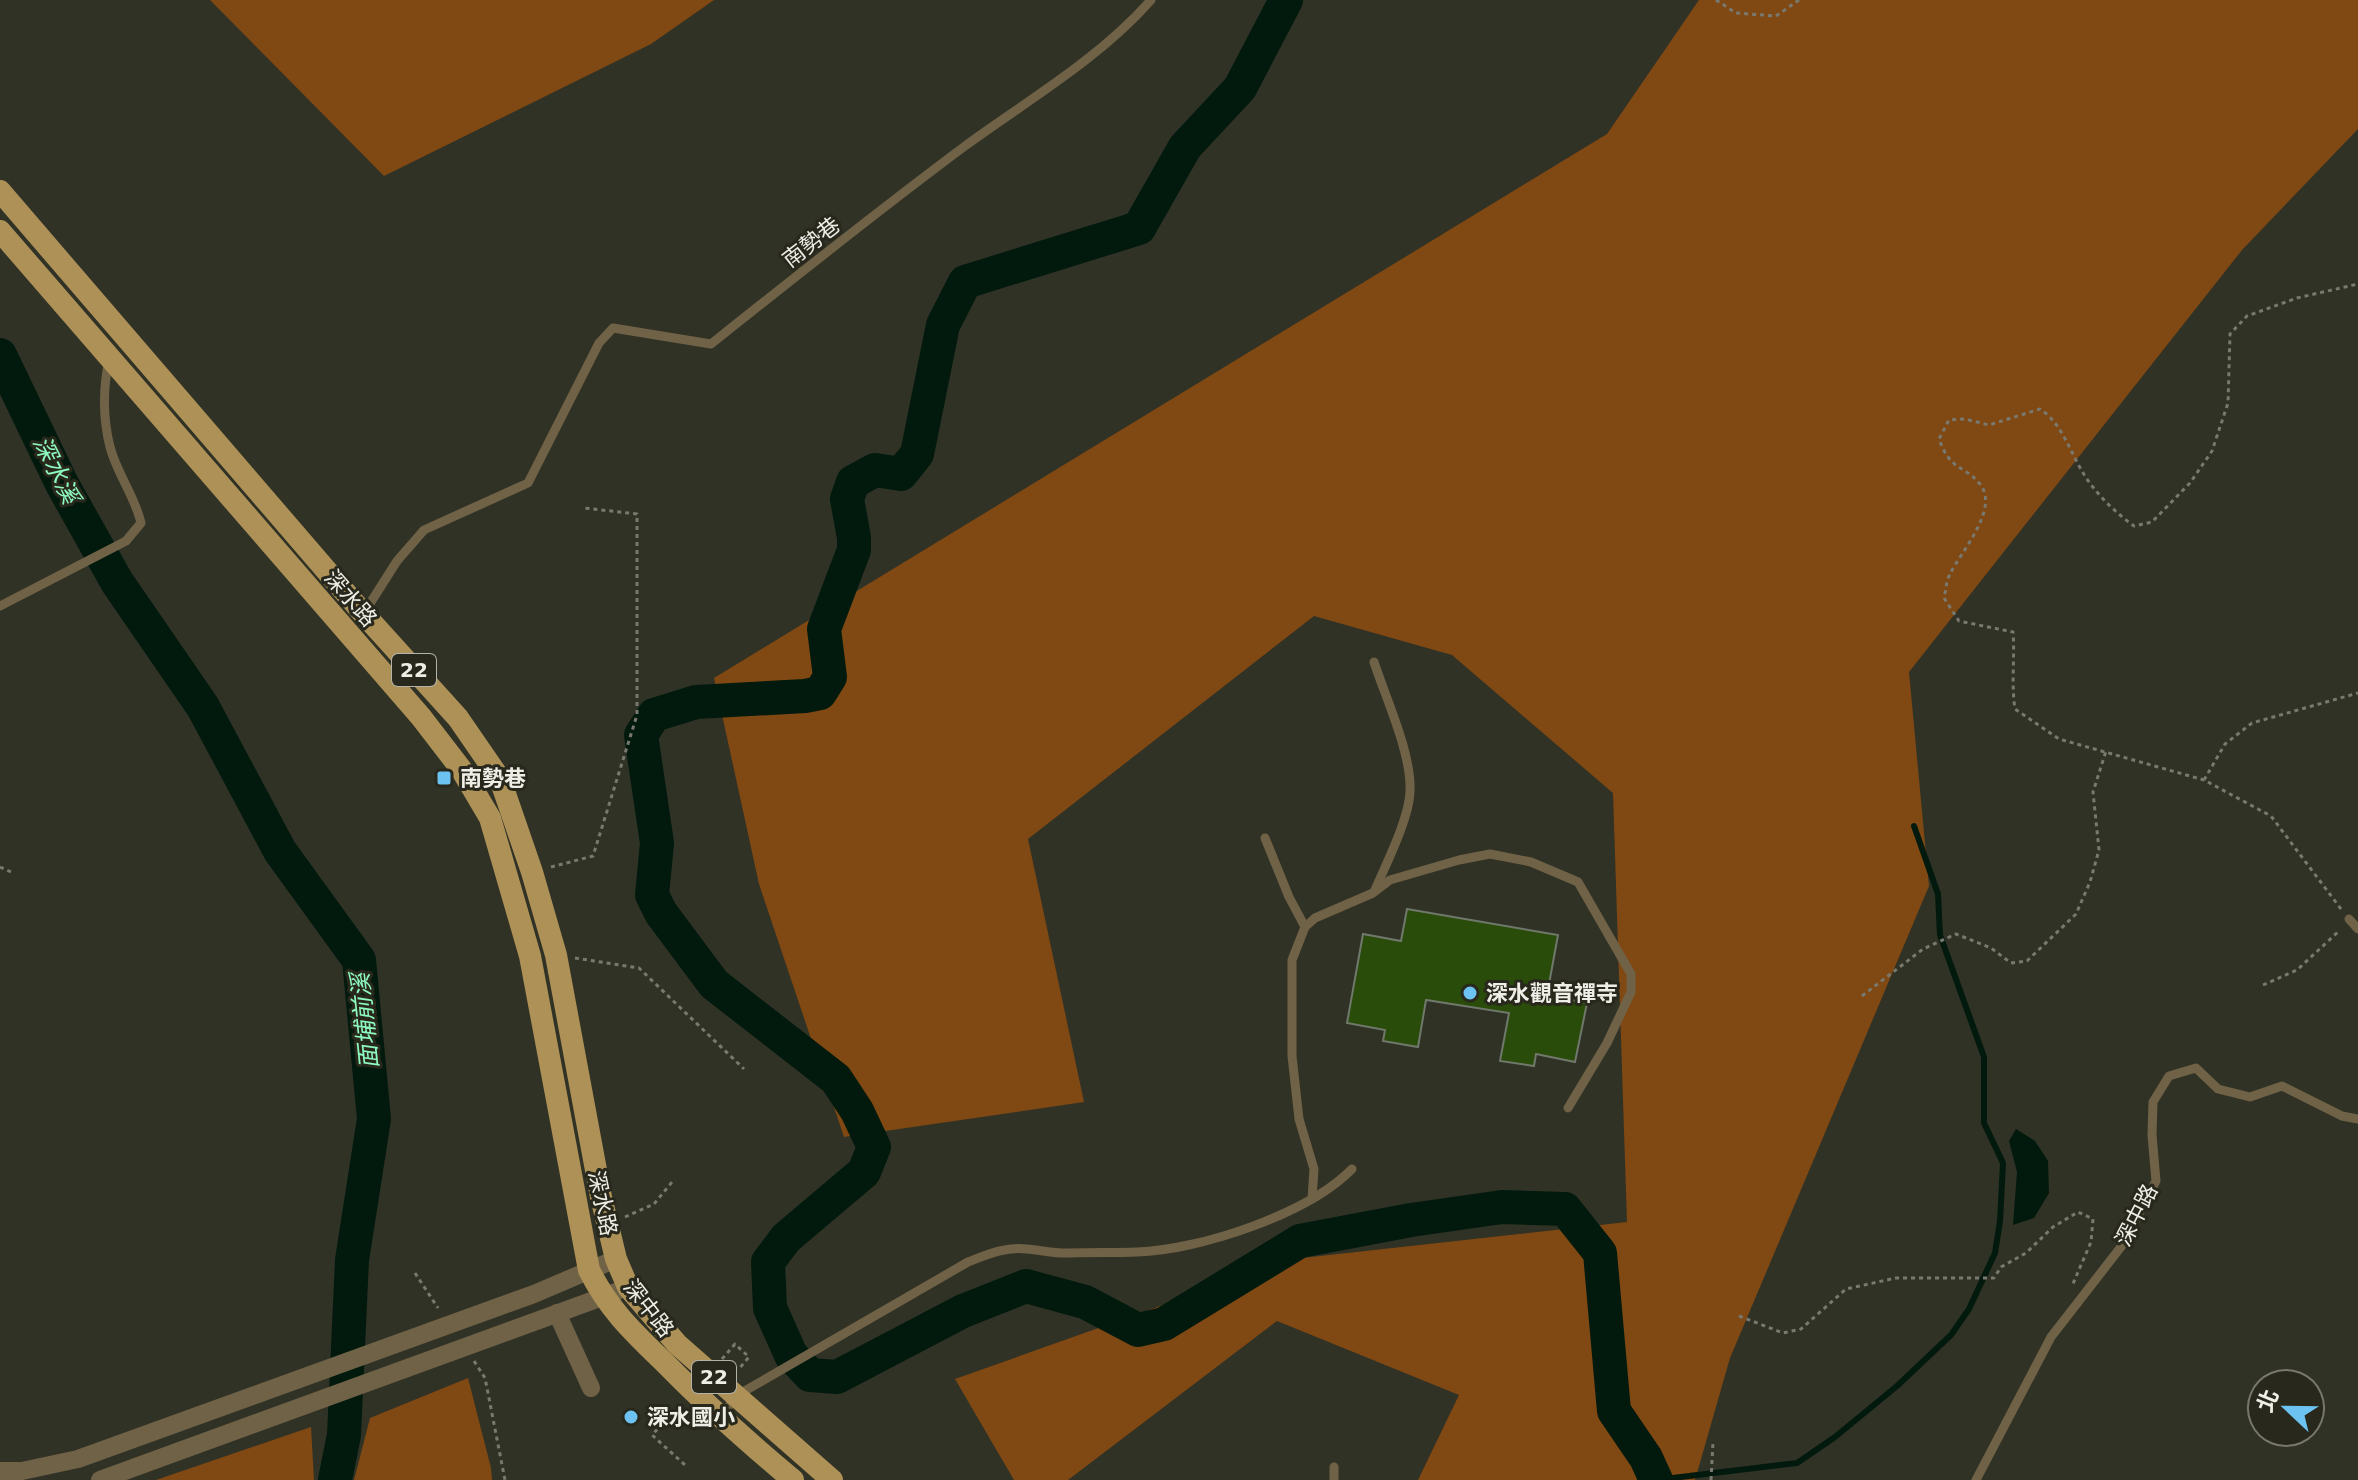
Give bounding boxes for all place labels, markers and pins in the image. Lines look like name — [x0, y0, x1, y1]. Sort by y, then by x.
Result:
place label: 南勢巷 — [460, 766, 526, 791]
marker: 南勢巷 — [435, 769, 453, 787]
place label: 深水觀音禪寺 — [1486, 981, 1618, 1006]
marker: 深水觀音禪寺 — [1461, 984, 1479, 1002]
place label: 深水國小 — [647, 1405, 735, 1430]
marker: 深水國小 — [622, 1408, 640, 1426]

